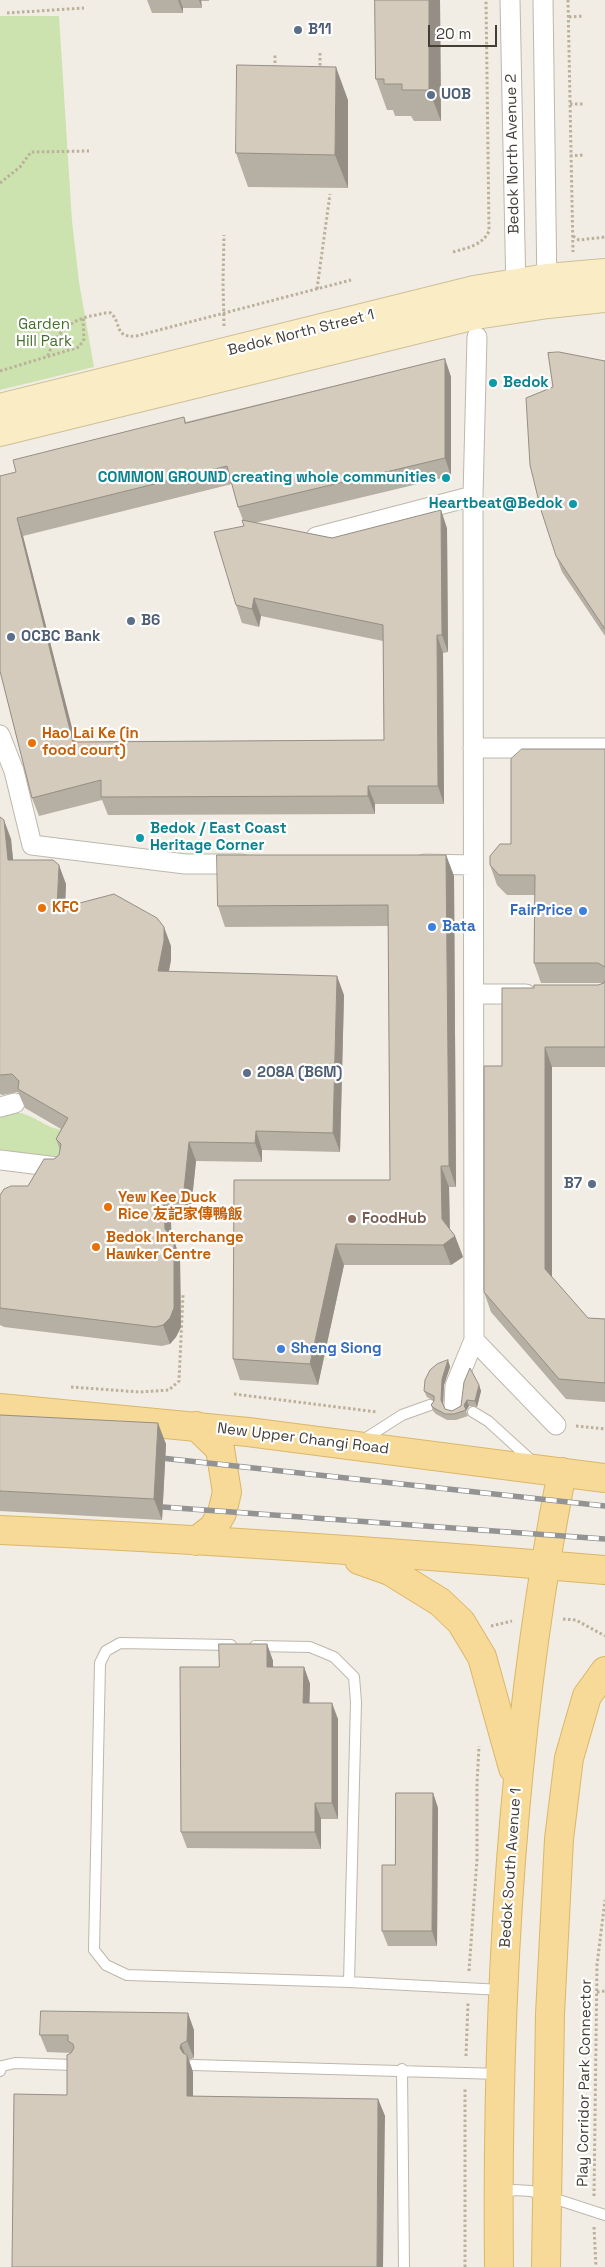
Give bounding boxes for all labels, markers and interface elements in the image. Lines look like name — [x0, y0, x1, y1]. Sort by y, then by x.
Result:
scale bar — [430, 15, 499, 47]
place label: B11 — [308, 21, 332, 39]
marker: B11 — [292, 24, 304, 36]
text: 20 m — [436, 24, 471, 43]
street label: Bedok North Avenue 2 — [503, 74, 523, 234]
place label: UOB — [441, 86, 471, 104]
marker: UOB — [425, 89, 437, 101]
street label: Bedok North Street 1 — [226, 306, 376, 360]
park label: Garden Hill Park — [16, 316, 72, 351]
place label: Bedok — [503, 374, 549, 392]
marker: Bedok — [487, 377, 499, 389]
place label: COMMON GROUND creating whole communities — [98, 469, 436, 487]
marker: COMMON GROUND creating whole communities — [440, 472, 452, 484]
place label: Heartbeat@Bedok — [429, 495, 563, 513]
marker: Heartbeat@Bedok — [567, 498, 579, 510]
place label: B6 — [141, 612, 160, 630]
marker: B6 — [125, 615, 137, 627]
place label: OCBC Bank — [21, 628, 101, 646]
marker: OCBC Bank — [5, 631, 17, 643]
place label: Hao Lai Ke (in food court) — [42, 725, 139, 760]
marker: Hao Lai Ke (in food court) — [26, 737, 38, 749]
place label: Bedok / East Coast Heritage Corner — [150, 820, 287, 855]
marker: Bedok / East Coast Heritage Corner — [134, 832, 146, 844]
place label: KFC — [52, 899, 79, 917]
marker: KFC — [36, 902, 48, 914]
place label: FairPrice — [510, 902, 573, 920]
marker: FairPrice — [577, 905, 589, 917]
place label: Bata — [442, 918, 476, 936]
marker: Bata — [426, 921, 438, 933]
place label: 208A (B6M) — [257, 1064, 342, 1082]
marker: 208A (B6M) — [241, 1067, 253, 1079]
place label: B7 — [564, 1175, 582, 1193]
marker: B7 — [586, 1178, 598, 1190]
place label: Yew Kee Duck Rice 友記家傳鴨飯 — [118, 1189, 243, 1224]
marker: Yew Kee Duck Rice 友記家傳鴨飯 — [102, 1201, 114, 1213]
place label: FoodHub — [362, 1210, 427, 1228]
marker: FoodHub — [346, 1213, 358, 1225]
place label: Bedok Interchange Hawker Centre — [106, 1229, 244, 1264]
marker: Bedok Interchange Hawker Centre — [90, 1241, 102, 1253]
place label: Sheng Siong — [291, 1340, 382, 1358]
marker: Sheng Siong — [275, 1343, 287, 1355]
street label: New Upper Changi Road — [216, 1420, 390, 1458]
street label: Bedok South Avenue 1 — [496, 1787, 526, 1949]
street label: Play Corridor Park Connector — [574, 1979, 596, 2187]

